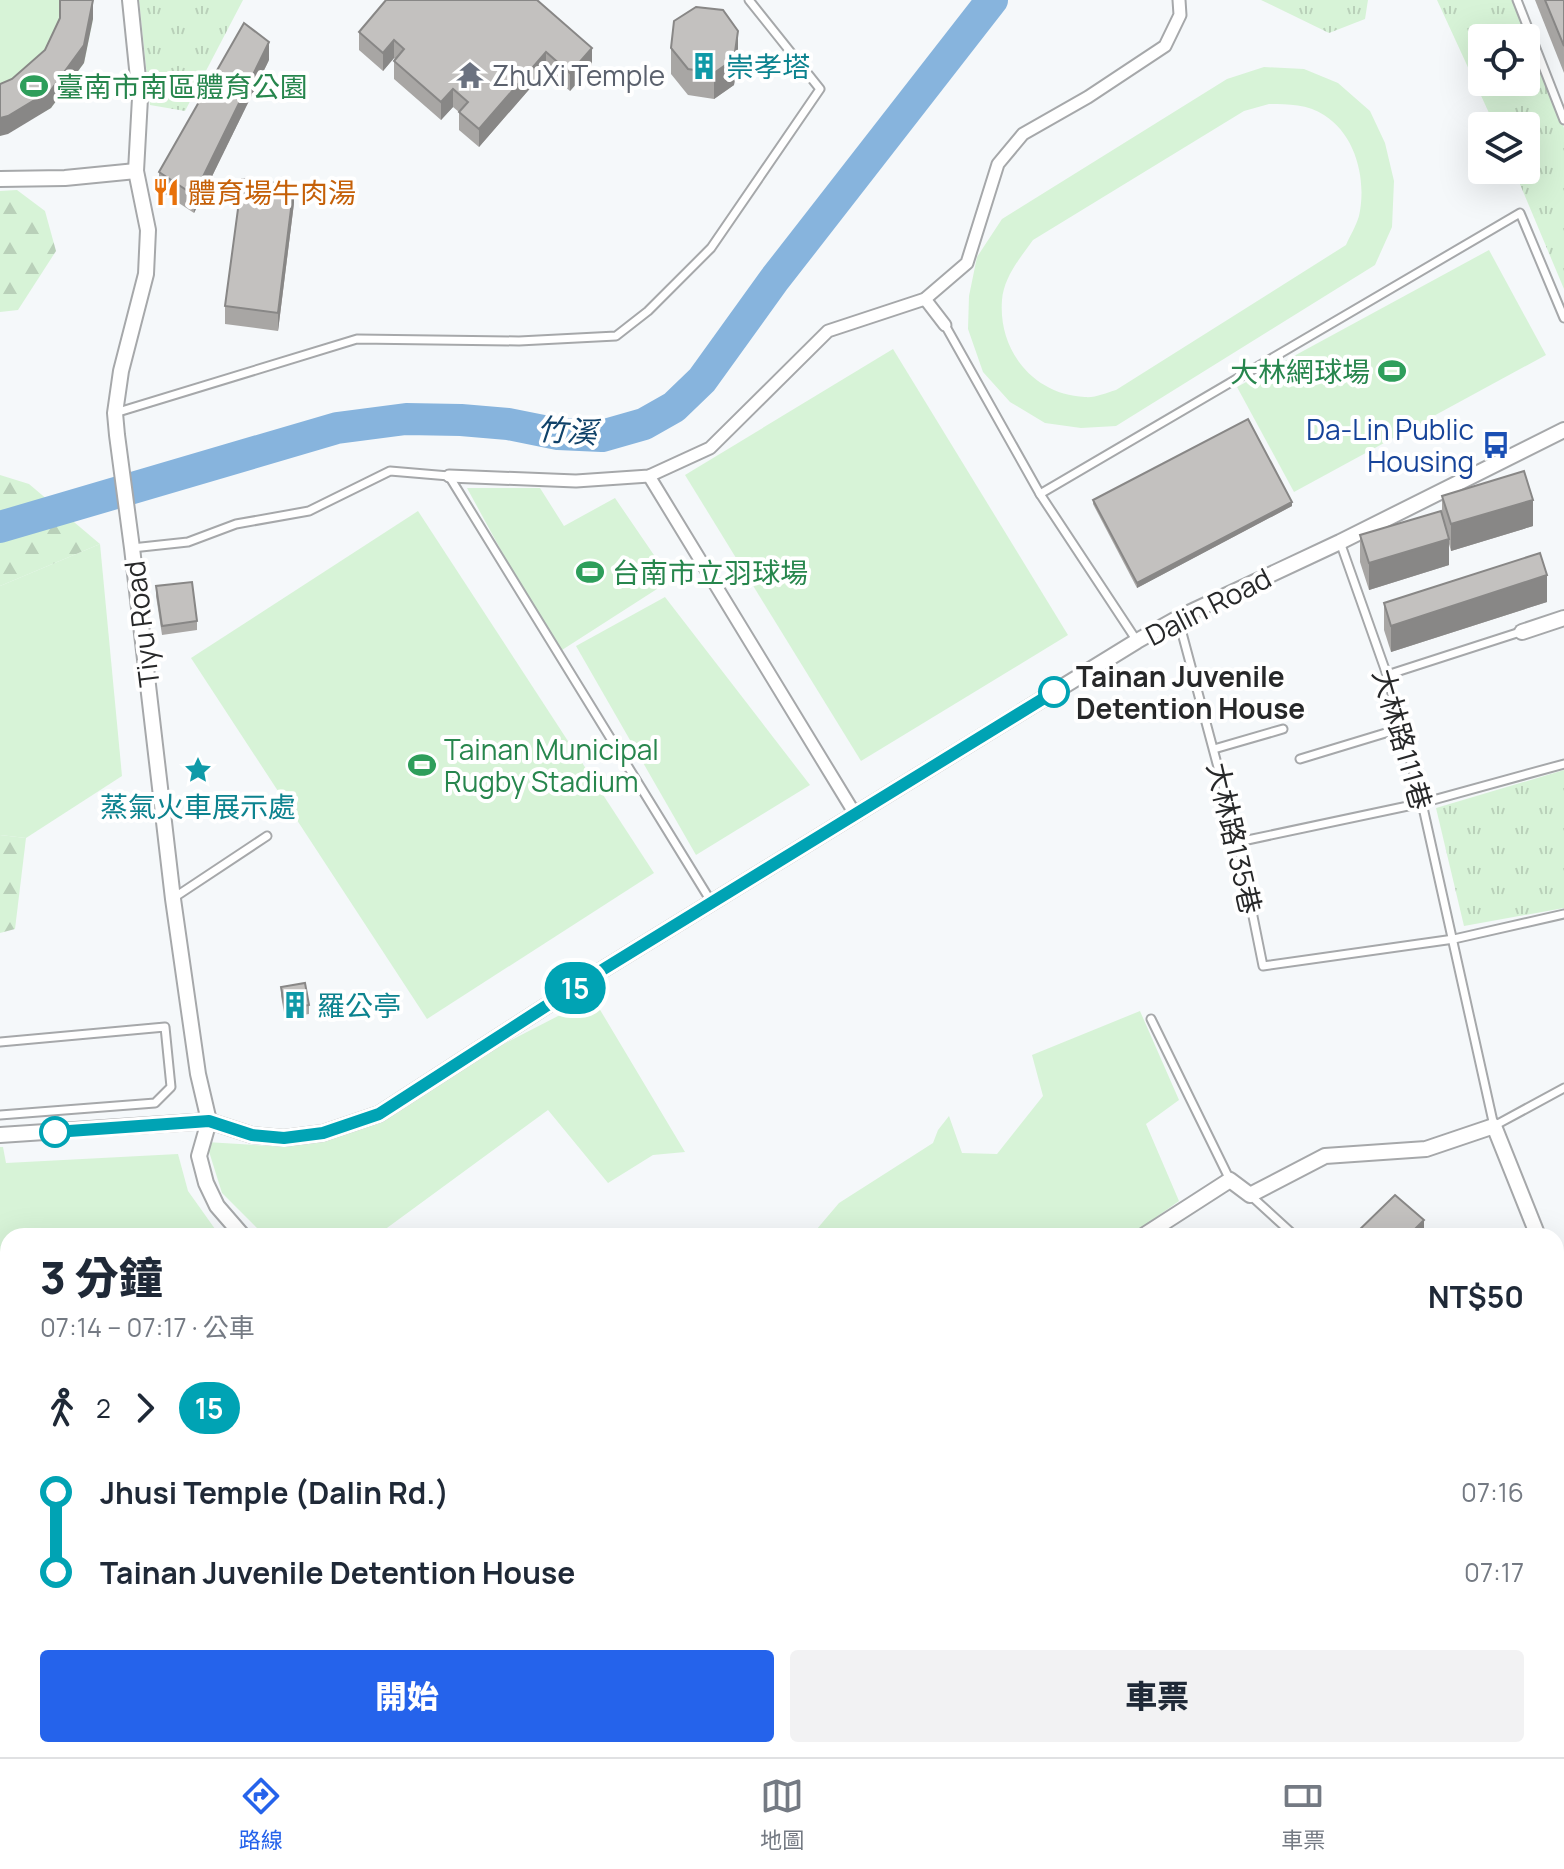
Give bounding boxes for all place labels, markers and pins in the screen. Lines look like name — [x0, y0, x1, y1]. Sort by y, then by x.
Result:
place label: 崇孝塔 — [726, 47, 810, 85]
building icon: 崇孝塔 — [689, 51, 719, 81]
place label: ZhuXi Temple — [492, 56, 665, 94]
temple icon: ZhuXi Temple — [455, 60, 485, 90]
place label: 臺南市南區體育公園 — [56, 67, 308, 105]
sports icon: 臺南市南區體育公園 — [19, 71, 49, 101]
place label: 體育場牛肉湯 — [188, 173, 356, 211]
restaurant icon: 體育場牛肉湯 — [151, 177, 181, 207]
place label: 大林網球場 — [1230, 352, 1370, 390]
sports icon: 大林網球場 — [1377, 356, 1407, 386]
place label: Da-Lin Public Housing — [1306, 410, 1474, 480]
bus stop icon: Da-Lin Public Housing — [1481, 430, 1511, 460]
place label: 台南市立羽球場 — [612, 553, 808, 591]
sports icon: 台南市立羽球場 — [575, 557, 605, 587]
place label: Tainan Juvenile Detention House — [1076, 657, 1305, 727]
marker: Tainan Juvenile Detention House — [1039, 677, 1069, 707]
place label: Tainan Municipal Rugby Stadium — [444, 730, 659, 800]
sports icon: Tainan Municipal Rugby Stadium — [407, 750, 437, 780]
place icon: 蒸氣火車展示處 — [183, 755, 213, 785]
place label: 蒸氣火車展示處 — [100, 787, 296, 825]
place label: 羅公亭 — [317, 986, 401, 1024]
building icon: 羅公亭 — [280, 990, 310, 1020]
unlabelled marker — [40, 1117, 70, 1147]

